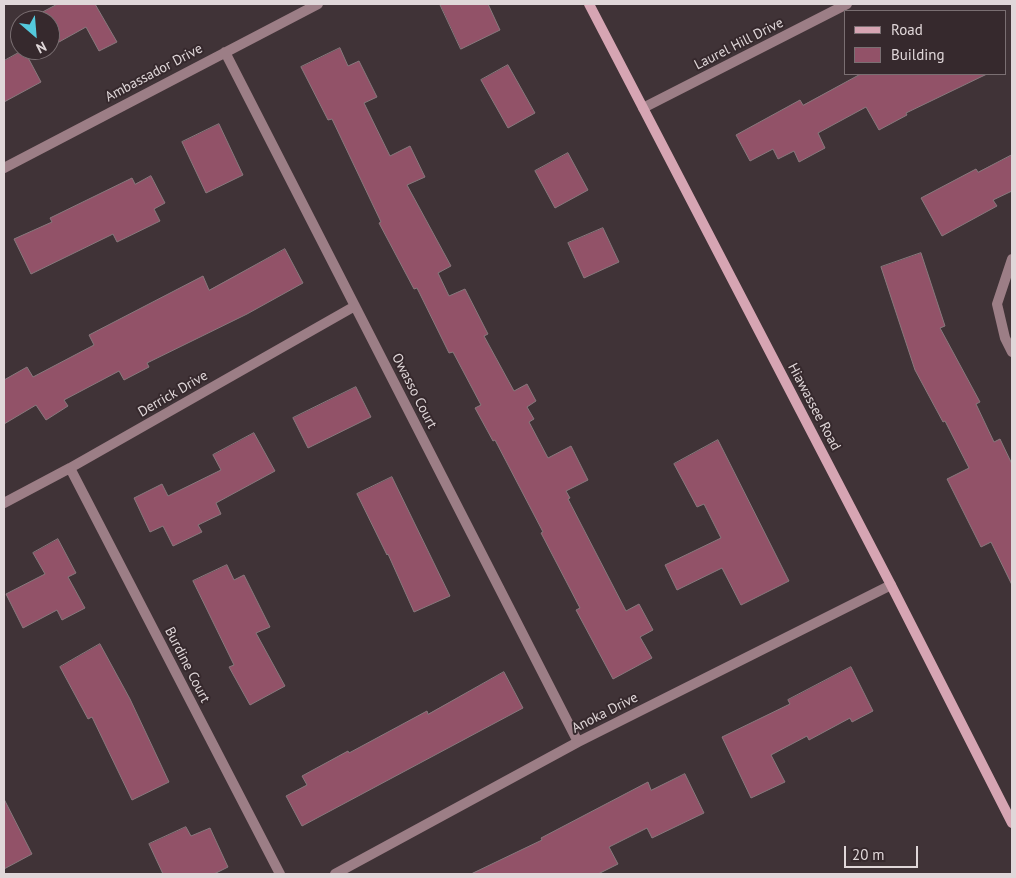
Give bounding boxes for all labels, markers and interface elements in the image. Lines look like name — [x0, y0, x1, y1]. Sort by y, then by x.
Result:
north arrow — [10, 10, 60, 60]
legend — [844, 10, 1006, 75]
street label: Laurel Hill Drive — [692, 14, 786, 74]
text: Road — [891, 20, 923, 39]
text: N — [33, 37, 50, 58]
street label: Ambassador Drive — [103, 40, 205, 106]
text: Building — [891, 45, 945, 64]
street label: Owasso Court — [388, 351, 440, 431]
street label: Hiawassee Road — [784, 360, 844, 454]
street label: Derrick Drive — [135, 367, 211, 421]
street label: Burdine Court — [161, 624, 213, 706]
street label: Anoka Drive — [569, 689, 641, 737]
scale bar — [846, 836, 920, 868]
text: 20 m — [852, 845, 885, 864]

